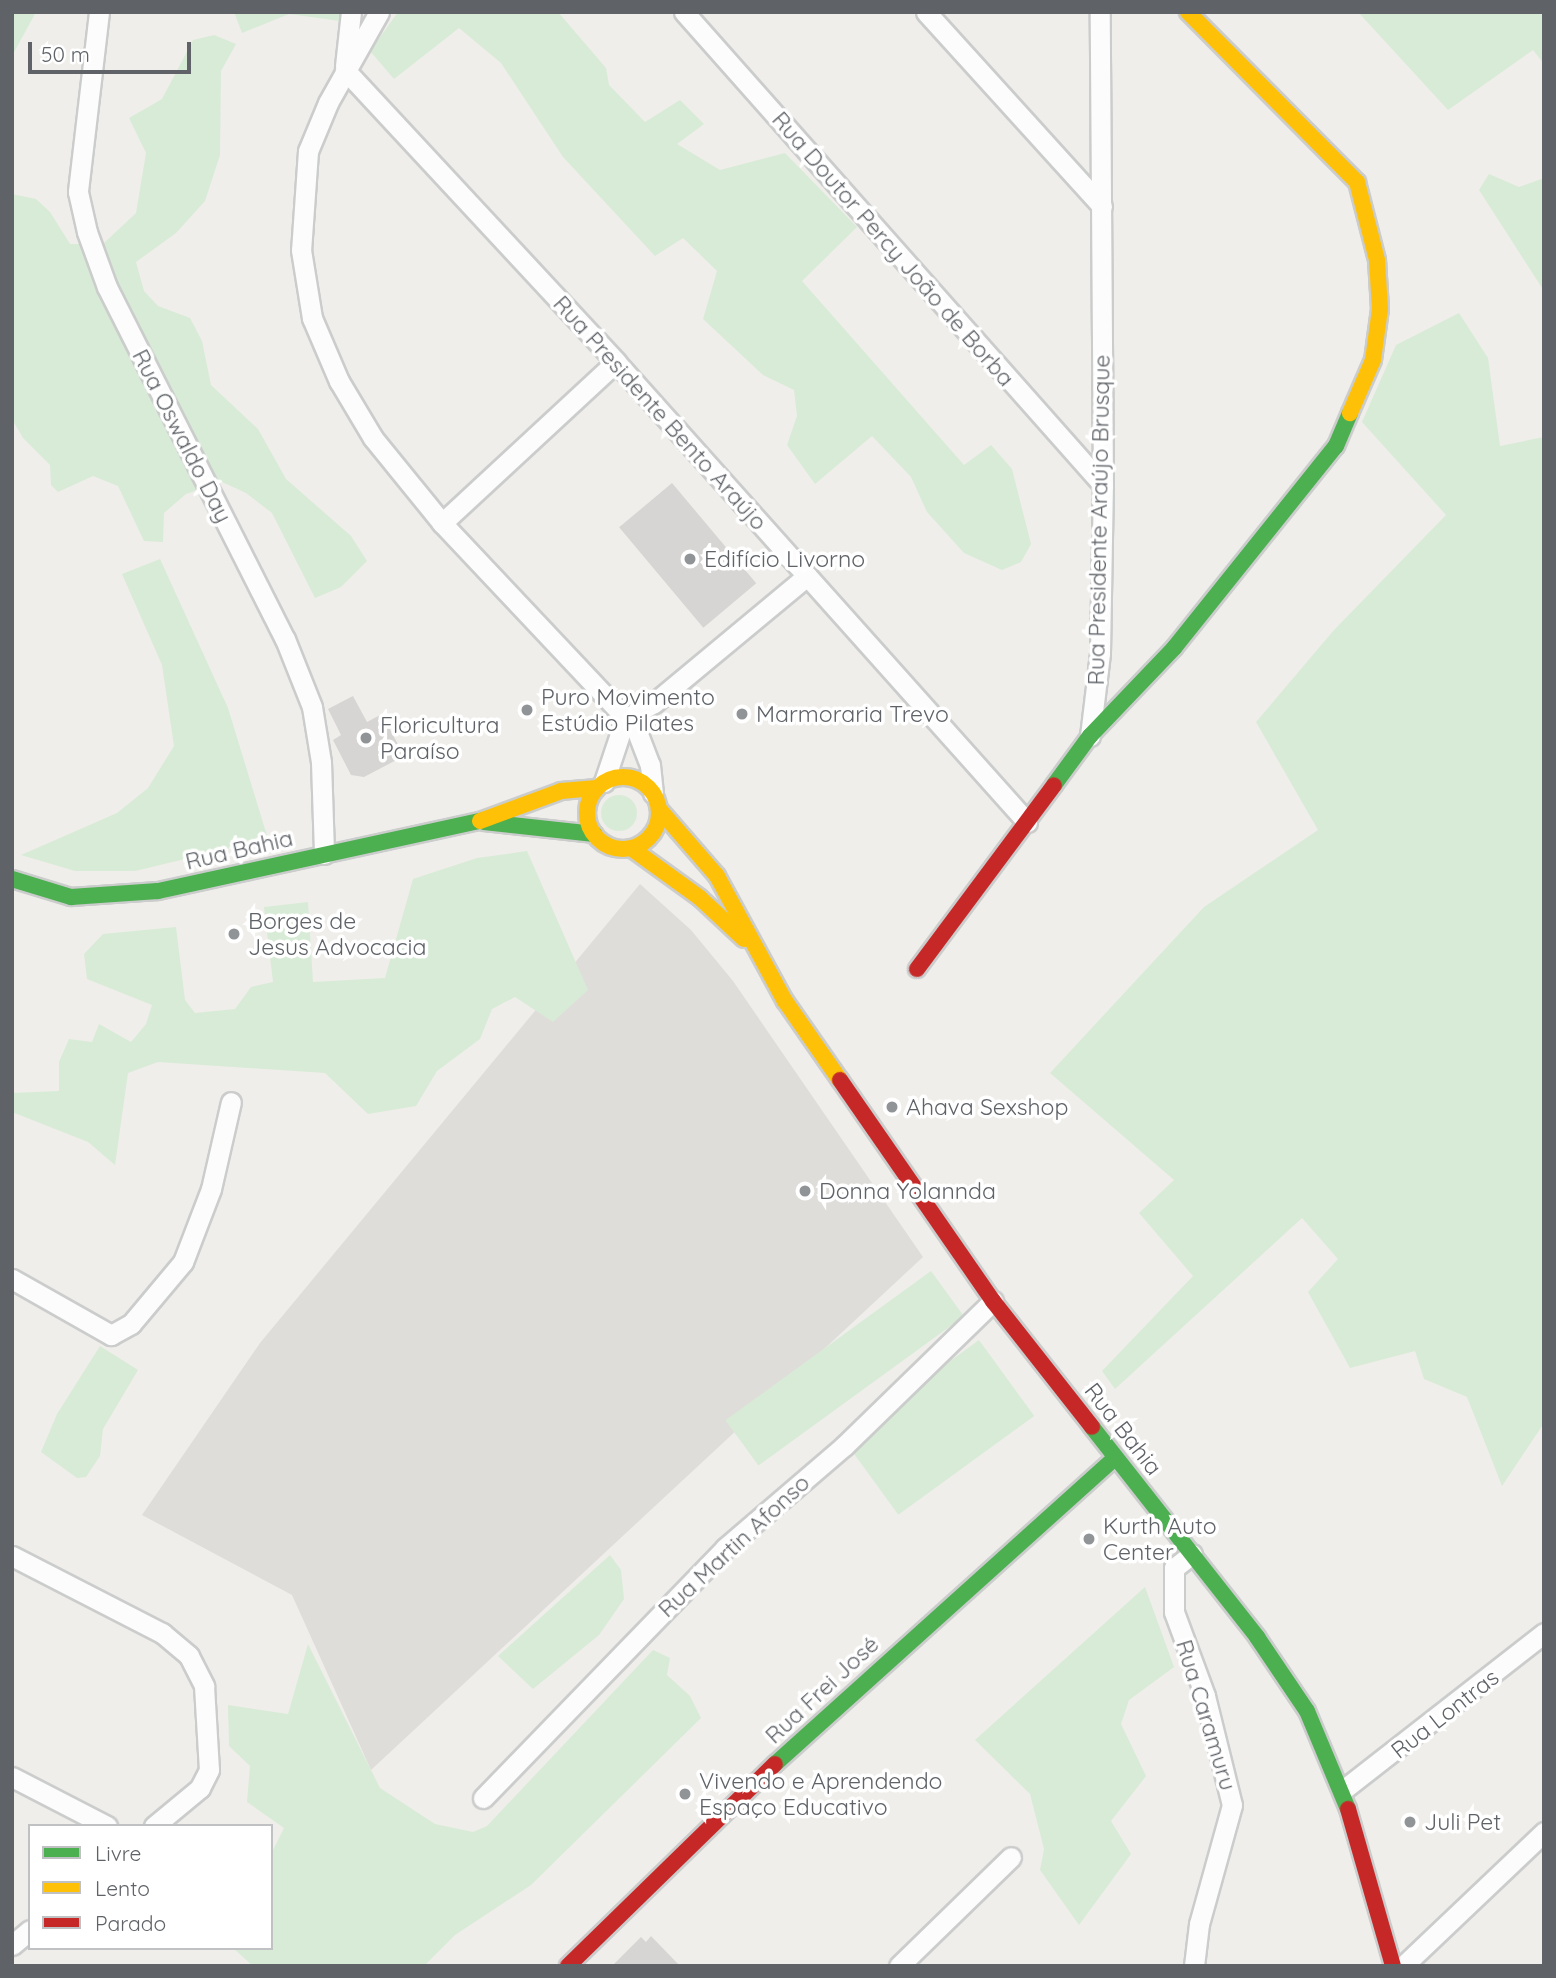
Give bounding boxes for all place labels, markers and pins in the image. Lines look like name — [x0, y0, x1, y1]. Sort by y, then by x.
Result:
place label: Edifício Livorno — [704, 545, 865, 573]
marker: Edifício Livorno — [682, 551, 698, 567]
place label: Puro Movimento Estúdio Pilates — [541, 683, 715, 737]
place label: Marmoraria Trevo — [756, 700, 949, 728]
marker: Puro Movimento Estúdio Pilates — [519, 702, 535, 718]
marker: Marmoraria Trevo — [734, 706, 750, 722]
place label: Floricultura Paraíso — [380, 711, 499, 765]
marker: Floricultura Paraíso — [358, 730, 374, 746]
place label: Borges de Jesus Advocacia — [248, 907, 426, 961]
marker: Borges de Jesus Advocacia — [226, 926, 242, 942]
place label: Ahava Sexshop — [906, 1093, 1068, 1121]
marker: Ahava Sexshop — [884, 1099, 900, 1115]
place label: Donna Yolannda — [819, 1177, 996, 1205]
marker: Donna Yolannda — [797, 1183, 813, 1199]
place label: Kurth Auto Center — [1103, 1512, 1217, 1566]
marker: Kurth Auto Center — [1081, 1531, 1097, 1547]
place label: Vivendo e Aprendendo Espaço Educativo — [699, 1767, 942, 1821]
marker: Vivendo e Aprendendo Espaço Educativo — [677, 1786, 693, 1802]
place label: Juli Pet — [1424, 1808, 1501, 1836]
marker: Juli Pet — [1402, 1814, 1418, 1830]

